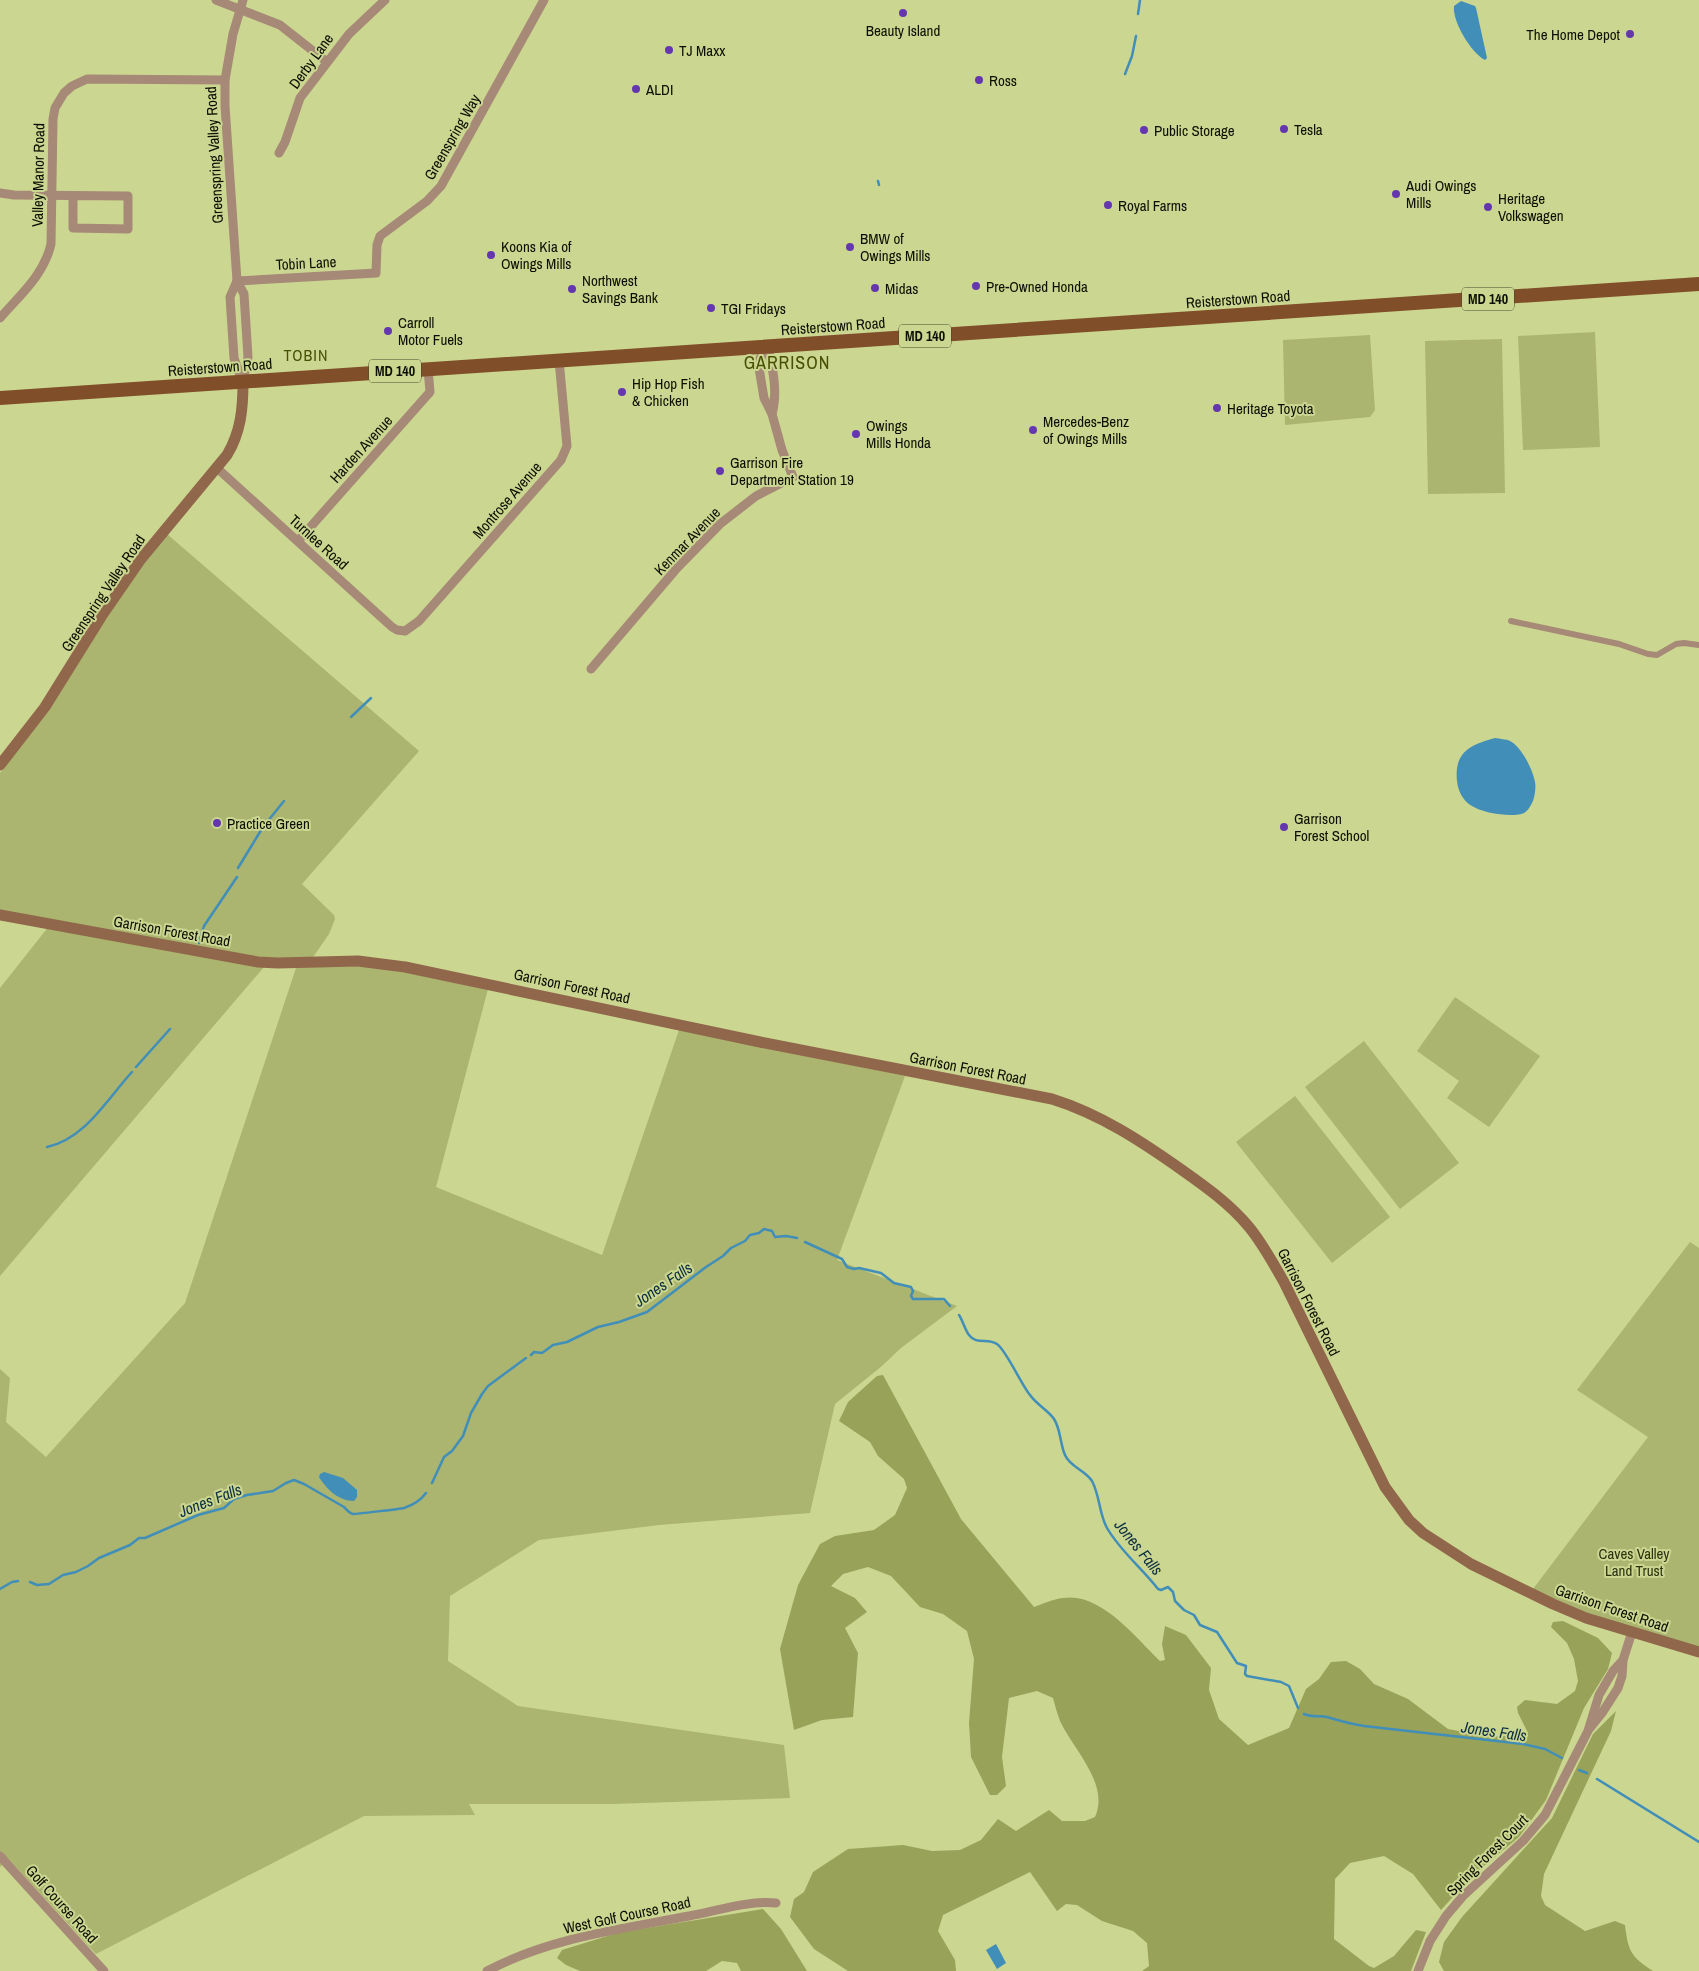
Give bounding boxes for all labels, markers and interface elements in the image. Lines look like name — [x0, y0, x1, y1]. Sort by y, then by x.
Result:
marker: Beauty Island — [897, 7, 909, 19]
place label: Beauty Island — [866, 20, 940, 41]
place label: The Home Depot — [1526, 24, 1621, 45]
marker: The Home Depot — [1624, 28, 1636, 40]
street label: Derby Lane — [284, 29, 338, 93]
place label: TJ Maxx — [679, 40, 726, 61]
marker: TJ Maxx — [663, 44, 675, 56]
place label: Ross — [989, 70, 1017, 91]
marker: Ross — [973, 74, 985, 86]
place label: ALDI — [645, 79, 673, 100]
marker: ALDI — [630, 83, 642, 95]
street label: Greenspring Valley Road — [200, 86, 228, 224]
street label: Greenspring Way — [419, 89, 486, 184]
place label: Tesla — [1294, 119, 1323, 140]
place label: Public Storage — [1154, 120, 1235, 141]
street label: Valley Manor Road — [27, 123, 49, 227]
marker: Tesla — [1278, 123, 1290, 135]
marker: Public Storage — [1138, 124, 1150, 136]
place label: Audi Owings Mills — [1405, 175, 1476, 213]
marker: Audi Owings Mills — [1390, 188, 1402, 200]
place label: Heritage Volkswagen — [1498, 188, 1564, 226]
place label: Royal Farms — [1118, 195, 1187, 216]
marker: Royal Farms — [1102, 199, 1114, 211]
marker: Heritage Volkswagen — [1482, 201, 1494, 213]
place label: BMW of Owings Mills — [860, 228, 930, 266]
place label: Koons Kia of Owings Mills — [501, 236, 572, 274]
marker: BMW of Owings Mills — [844, 241, 856, 253]
marker: Koons Kia of Owings Mills — [485, 249, 497, 261]
street label: Tobin Lane — [275, 251, 337, 275]
place label: Northwest Savings Bank — [582, 270, 659, 308]
place label: Pre-Owned Honda — [986, 276, 1088, 297]
place label: Midas — [885, 278, 919, 299]
marker: Pre-Owned Honda — [970, 280, 982, 292]
marker: Midas — [869, 282, 881, 294]
marker: Northwest Savings Bank — [566, 283, 578, 295]
street label: Reisterstown Road — [1185, 285, 1291, 313]
road number: MD 140 — [1462, 288, 1514, 310]
place label: TGI Fridays — [721, 298, 786, 319]
marker: TGI Fridays — [705, 302, 717, 314]
place label: Carroll Motor Fuels — [398, 312, 463, 350]
street label: Reisterstown Road — [780, 312, 886, 340]
road number: MD 140 — [899, 324, 951, 348]
marker: Carroll Motor Fuels — [382, 325, 394, 337]
district label: TOBIN — [284, 344, 328, 366]
district label: GARRISON — [744, 350, 830, 375]
street label: Reisterstown Road — [167, 353, 273, 381]
road number: MD 140 — [369, 360, 421, 382]
place label: Hip Hop Fish & Chicken — [632, 373, 704, 411]
marker: Hip Hop Fish & Chicken — [616, 386, 628, 398]
place label: Heritage Toyota — [1227, 398, 1314, 419]
marker: Heritage Toyota — [1211, 402, 1223, 414]
street label: Harden Avenue — [325, 410, 397, 487]
place label: Mercedes-Benz of Owings Mills — [1043, 411, 1129, 449]
place label: Owings Mills Honda — [866, 415, 931, 453]
marker: Mercedes-Benz of Owings Mills — [1027, 424, 1039, 436]
marker: Owings Mills Honda — [850, 428, 862, 440]
place label: Garrison Fire Department Station 19 — [730, 452, 854, 490]
street label: Montrose Avenue — [468, 457, 546, 543]
marker: Garrison Fire Department Station 19 — [714, 465, 726, 477]
street label: Kenmar Avenue — [649, 502, 725, 580]
street label: Turnlee Road — [285, 510, 353, 574]
street label: Greenspring Valley Road — [56, 530, 150, 656]
place label: Garrison Forest School — [1294, 808, 1369, 846]
place label: Practice Green — [227, 813, 310, 834]
marker: Practice Green — [211, 817, 223, 829]
marker: Garrison Forest School — [1278, 821, 1290, 833]
street label: Garrison Forest Road — [112, 910, 232, 952]
street label: Garrison Forest Road — [512, 963, 632, 1009]
street label: Garrison Forest Road — [908, 1046, 1028, 1090]
street label: Garrison Forest Road — [1273, 1245, 1345, 1359]
water label: Jones Falls — [629, 1256, 697, 1312]
water label: Jones Falls — [174, 1478, 245, 1522]
water label: Jones Falls — [1109, 1514, 1169, 1580]
park label: Caves Valley Land Trust — [1599, 1543, 1670, 1581]
street label: Garrison Forest Road — [1553, 1579, 1671, 1637]
water label: Jones Falls — [1459, 1715, 1529, 1747]
street label: Spring Forest Court — [1442, 1809, 1533, 1900]
street label: Golf Course Road — [21, 1860, 103, 1948]
street label: West Golf Course Road — [561, 1891, 693, 1939]

